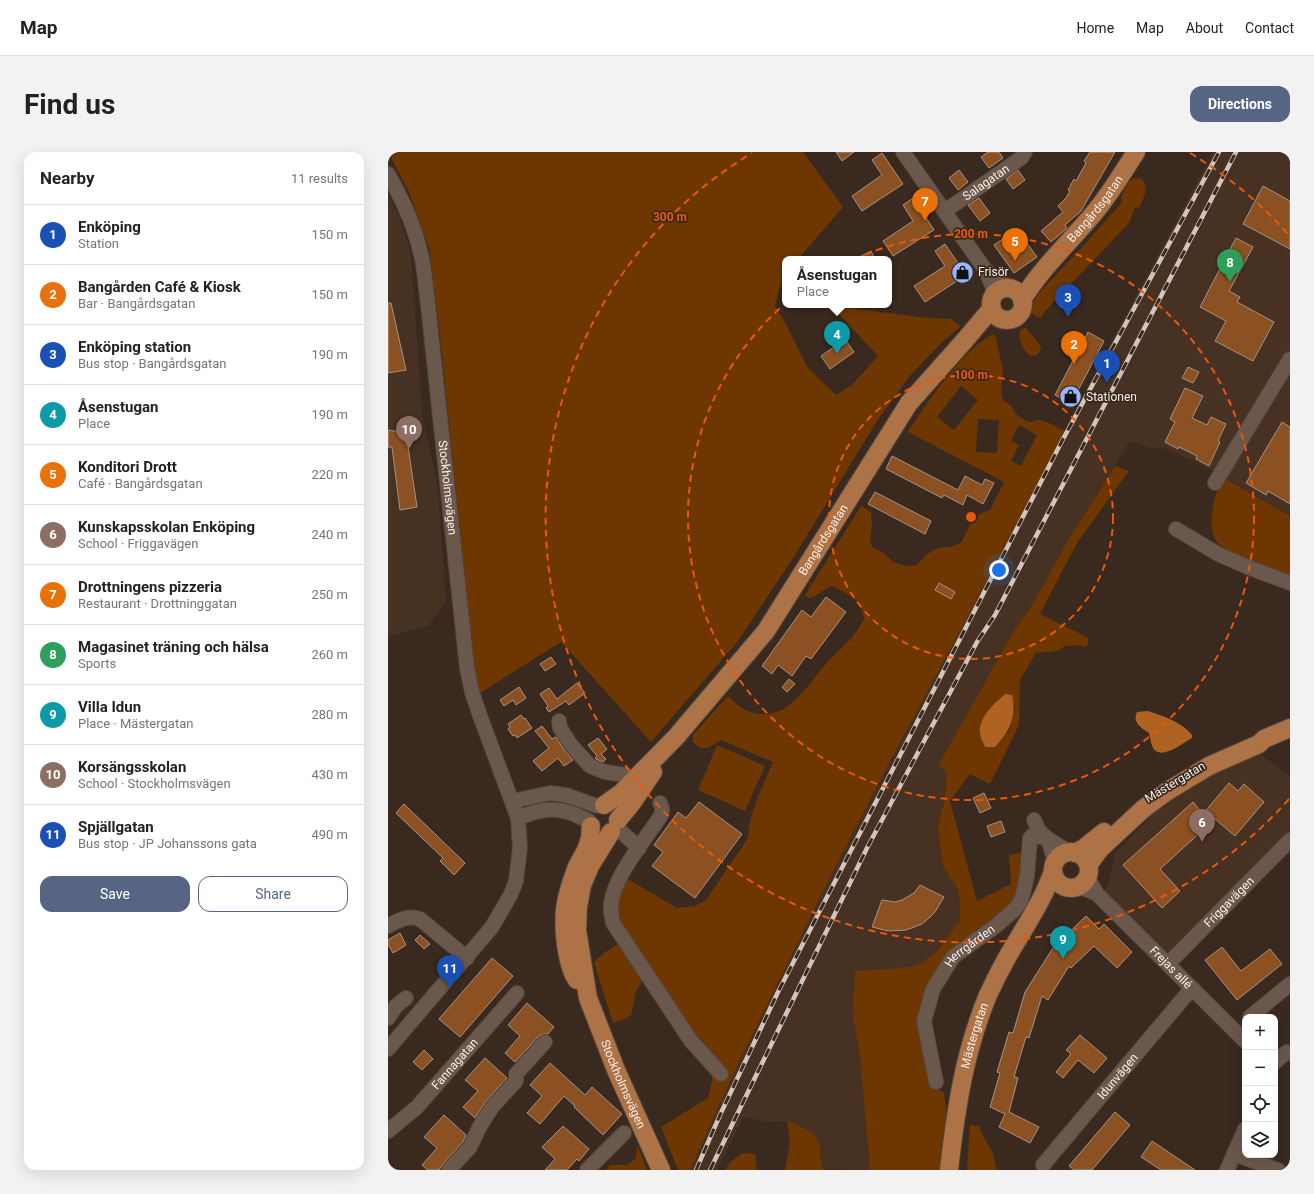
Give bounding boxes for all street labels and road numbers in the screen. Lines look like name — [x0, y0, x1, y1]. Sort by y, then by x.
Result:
street label: Salagatan — [960, 161, 1012, 203]
street label: Bangårdsgatan — [1065, 173, 1126, 245]
street label: Stockholmsvägen — [436, 440, 460, 536]
street label: Bangårdsgatan — [796, 502, 851, 578]
street label: Mästergatan — [1142, 759, 1208, 805]
street label: Friggavägen — [1201, 874, 1257, 930]
street label: Herrgården — [942, 922, 997, 969]
street label: Frejas allé — [1147, 943, 1195, 992]
street label: Mästergatan — [958, 1001, 991, 1070]
street label: Fannagatan — [429, 1036, 481, 1092]
street label: Stockholmsvägen — [598, 1038, 648, 1131]
street label: Idunvägen — [1095, 1051, 1141, 1102]

